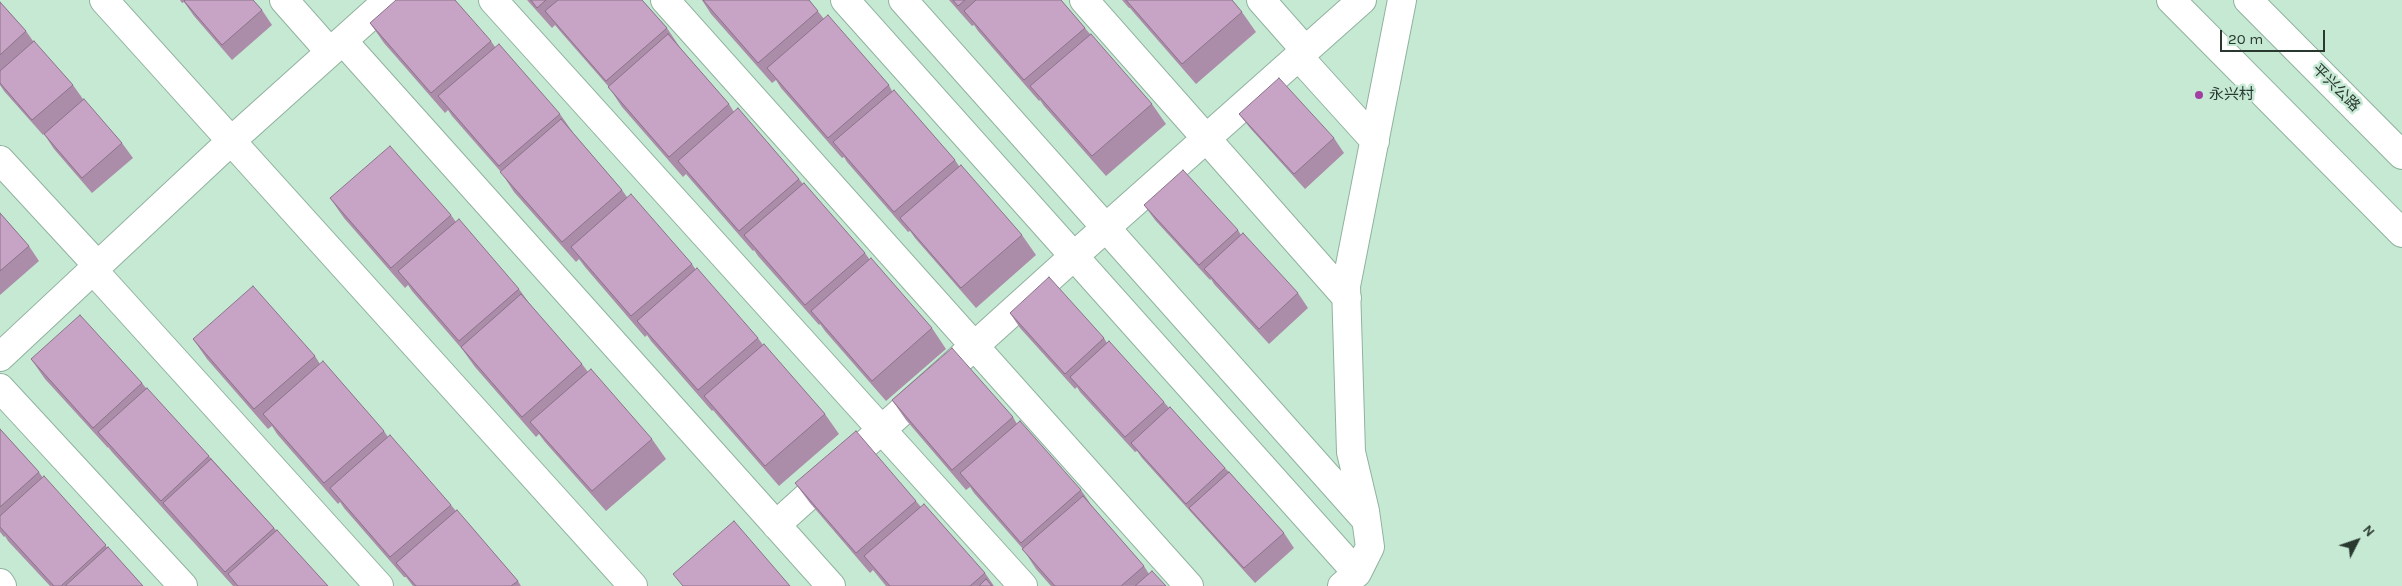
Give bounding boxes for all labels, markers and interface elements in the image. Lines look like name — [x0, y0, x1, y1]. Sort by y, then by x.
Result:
scale bar — [2222, 20, 2327, 52]
text: 20 m — [2228, 30, 2263, 48]
street label: 平兴公路 — [2308, 60, 2364, 116]
place label: 永兴村 — [2209, 86, 2254, 104]
marker: 永兴村 — [2193, 89, 2205, 101]
north arrow — [2332, 516, 2382, 566]
text: N — [2359, 521, 2378, 540]

